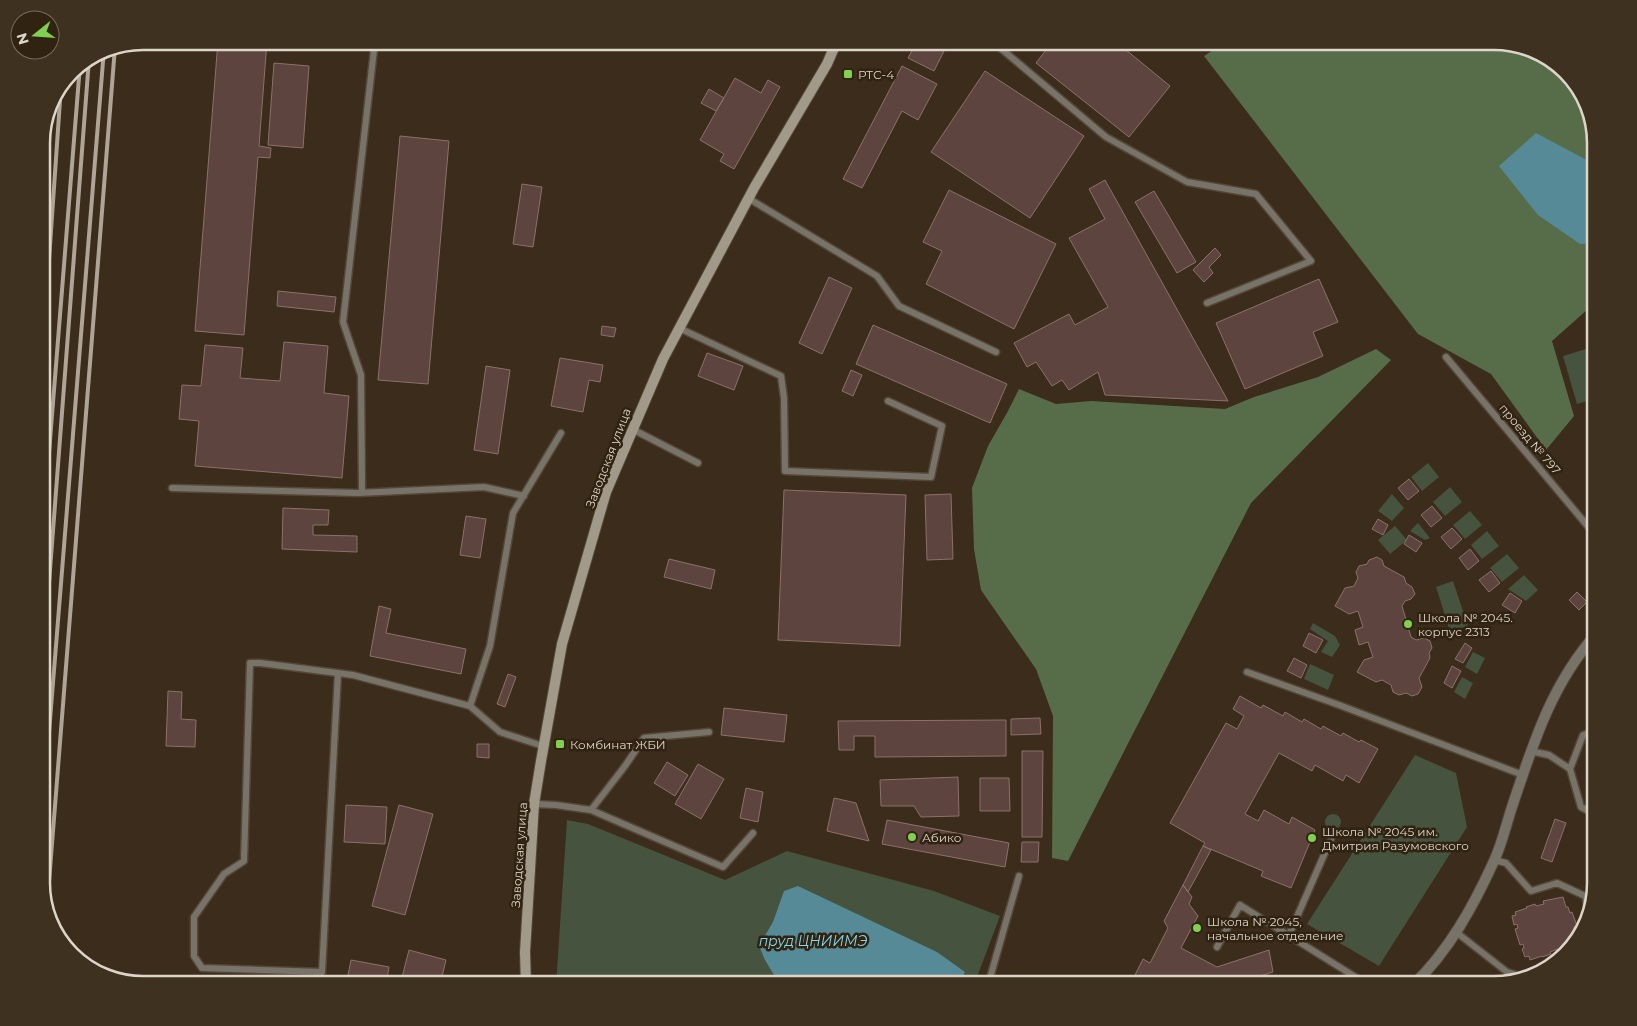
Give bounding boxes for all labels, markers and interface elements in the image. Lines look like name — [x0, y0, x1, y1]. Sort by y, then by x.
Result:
north arrow — [10, 10, 60, 60]
text: N — [12, 31, 33, 47]
place label: РТС-4 — [858, 67, 894, 82]
marker: РТС-4 — [842, 68, 854, 80]
street label: проезд № 797 — [1496, 401, 1564, 477]
street label: Заводская улица — [582, 406, 634, 510]
place label: Школа № 2045. корпус 2313 — [1418, 610, 1513, 639]
marker: Школа № 2045. корпус 2313 — [1402, 618, 1414, 630]
place label: Комбинат ЖБИ — [570, 737, 666, 752]
marker: Комбинат ЖБИ — [554, 738, 566, 750]
street label: Заводская улица — [508, 802, 530, 908]
place label: Школа № 2045 им. Дмитрия Разумовского — [1322, 824, 1469, 853]
place label: Абико — [922, 830, 962, 845]
marker: Абико — [906, 831, 918, 843]
marker: Школа № 2045 им. Дмитрия Разумовского — [1306, 832, 1318, 844]
place label: Школа № 2045, начальное отделение — [1207, 914, 1343, 943]
marker: Школа № 2045, начальное отделение — [1191, 922, 1203, 934]
water label: пруд ЦНИИМЭ — [759, 932, 867, 950]

